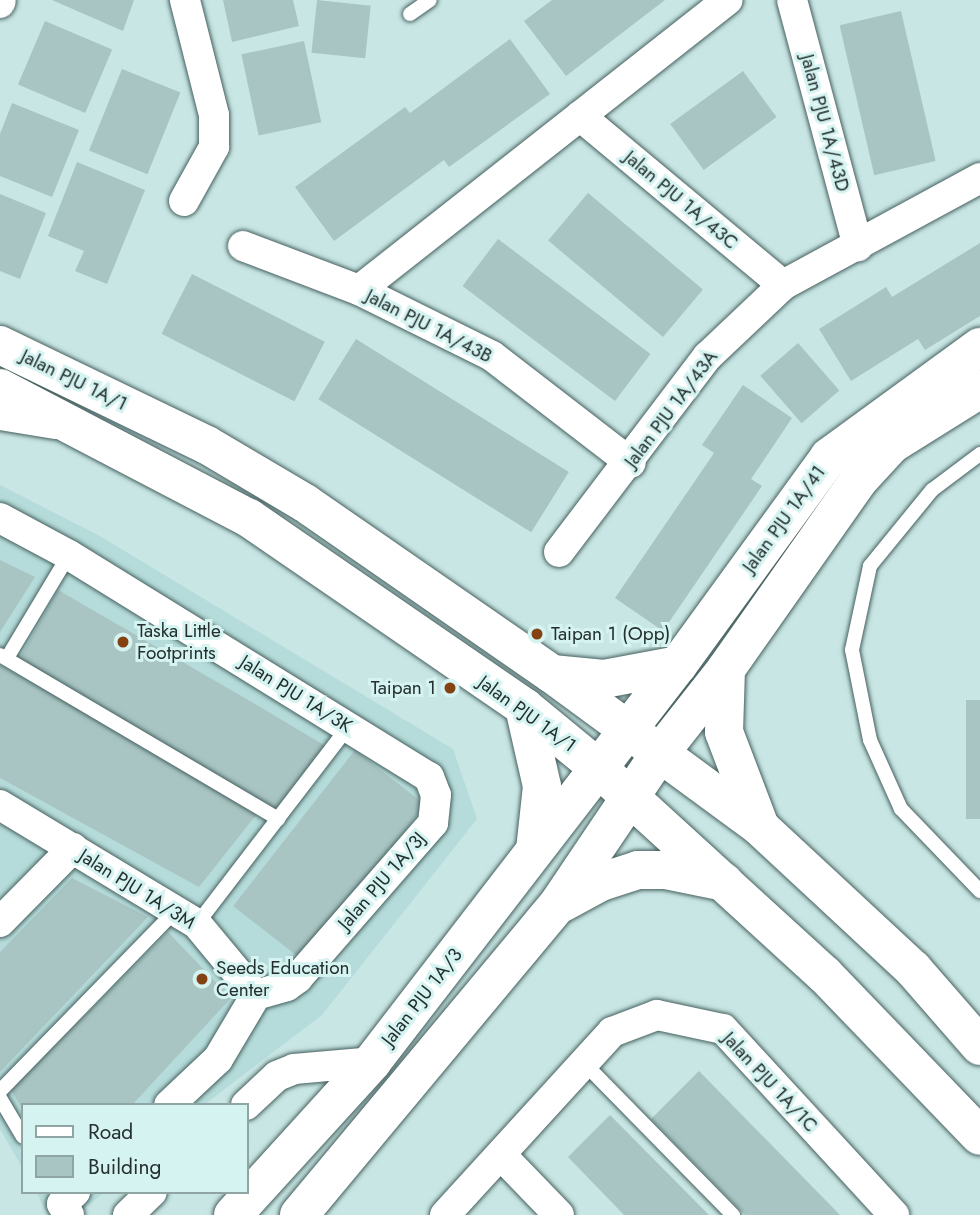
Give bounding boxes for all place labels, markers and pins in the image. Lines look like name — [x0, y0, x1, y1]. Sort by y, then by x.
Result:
place label: Taska Little Footprints — [137, 620, 221, 664]
place label: Taipan 1 (Opp) — [551, 623, 670, 645]
marker: Taipan 1 (Opp) — [529, 626, 545, 642]
marker: Taska Little Footprints — [115, 634, 131, 650]
place label: Taipan 1 — [371, 677, 436, 699]
marker: Taipan 1 — [442, 680, 458, 696]
place label: Seeds Education Center — [216, 957, 349, 1001]
marker: Seeds Education Center — [194, 971, 210, 987]

